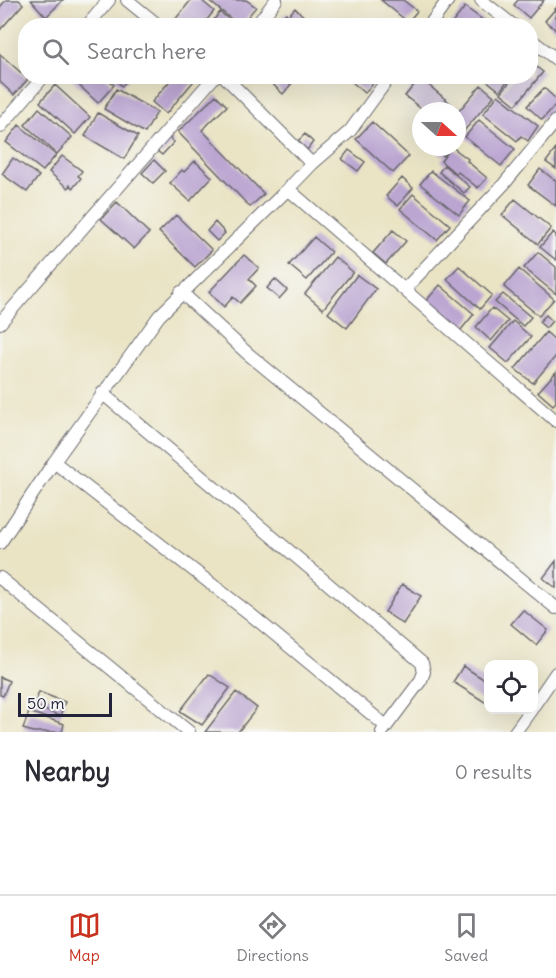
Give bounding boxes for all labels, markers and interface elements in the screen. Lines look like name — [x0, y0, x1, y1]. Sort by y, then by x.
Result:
search box — [18, 18, 538, 84]
icon: search — [39, 35, 72, 68]
text: Search here — [87, 37, 206, 65]
north arrow — [412, 102, 466, 156]
map controls — [484, 660, 538, 714]
button: locate — [484, 660, 538, 714]
scale bar — [18, 690, 112, 718]
text: 50 m — [27, 693, 65, 713]
text: Nearby — [24, 755, 110, 788]
text: 0 results — [455, 759, 532, 784]
tab: Map — [68, 909, 101, 965]
tab: Directions — [236, 909, 309, 965]
tab: Saved — [444, 909, 488, 965]

